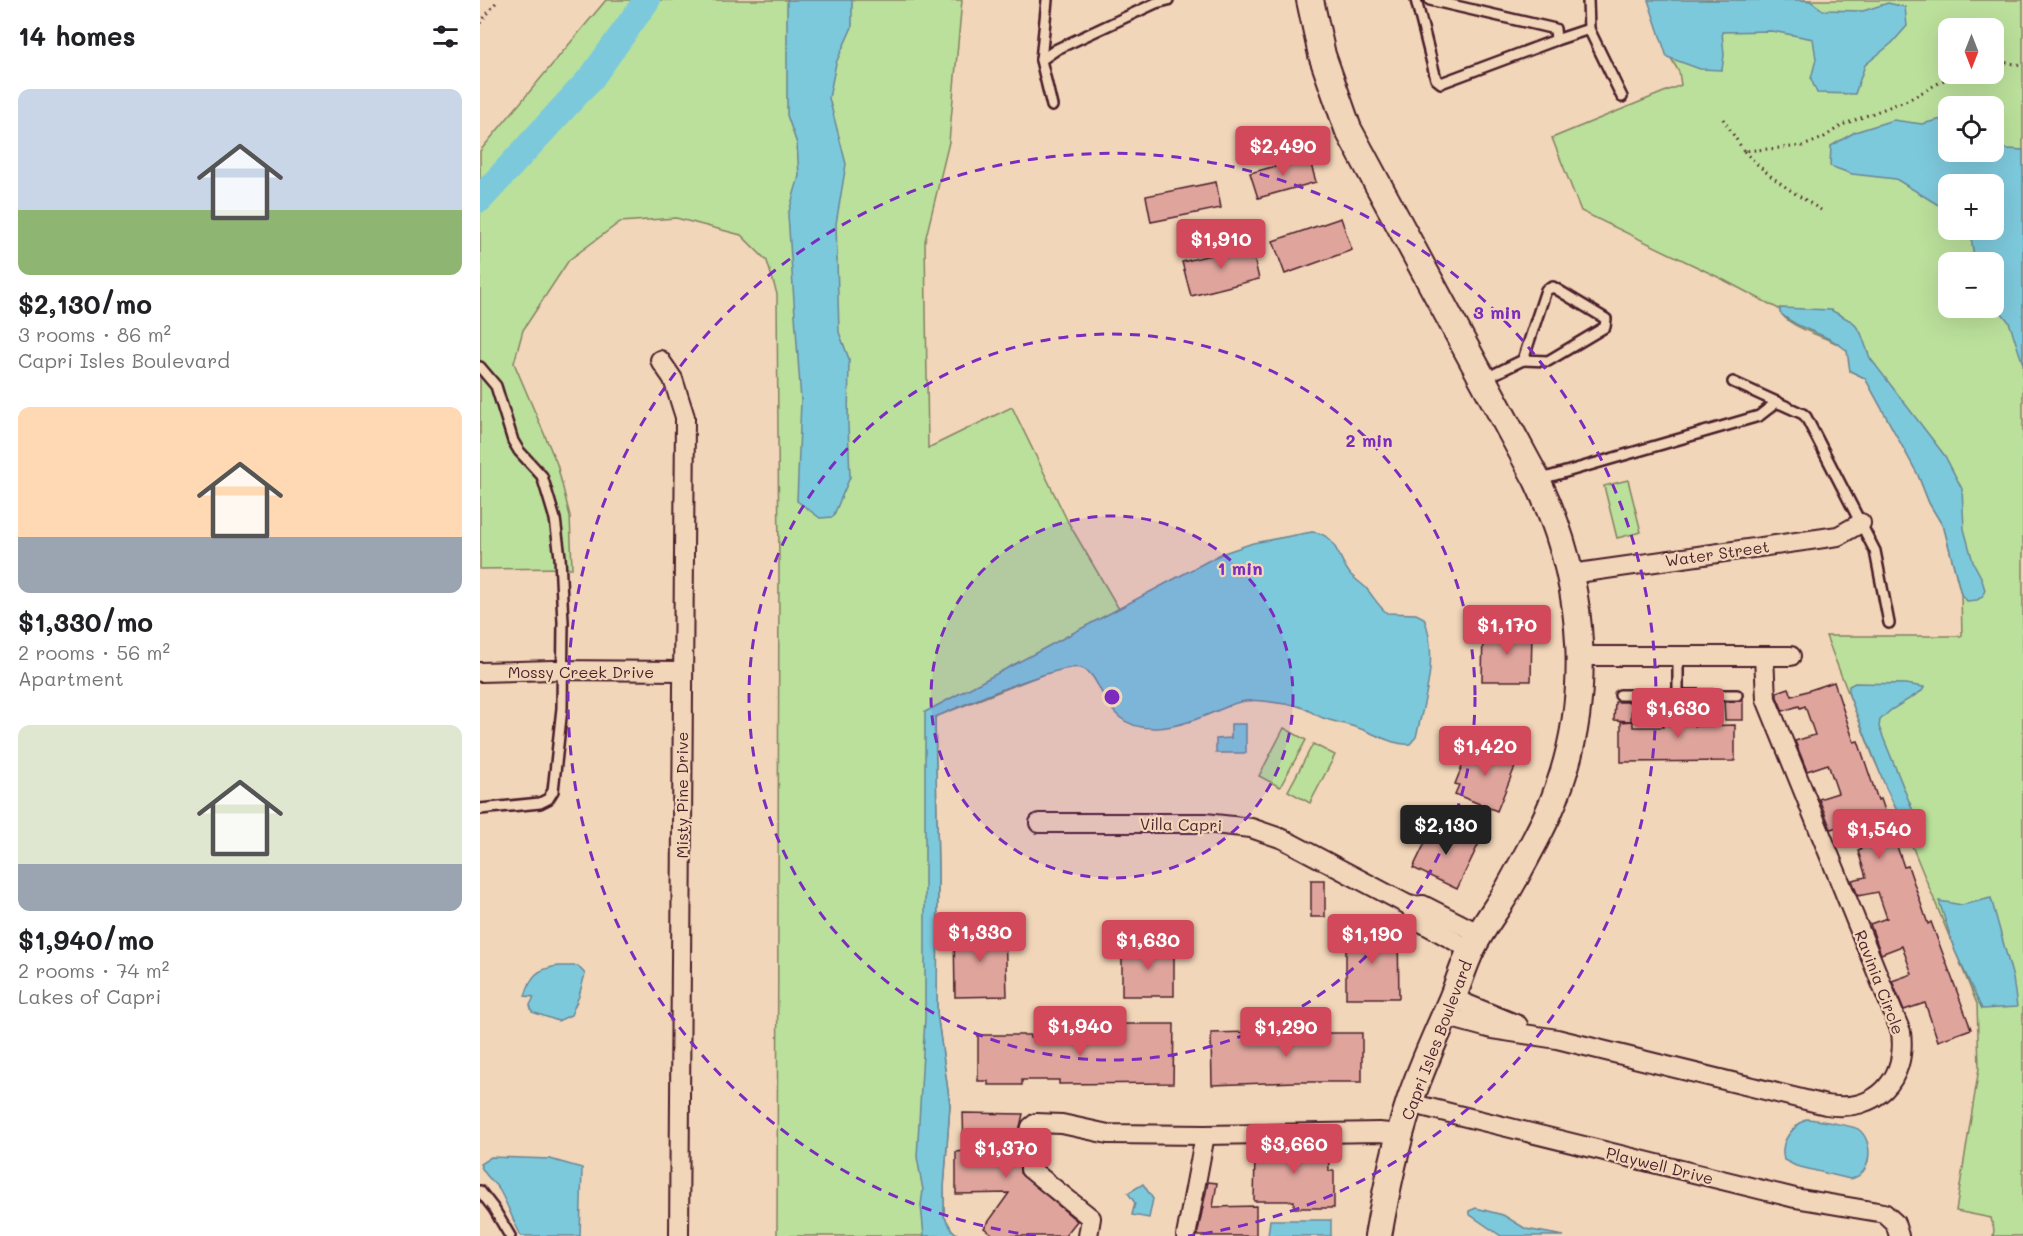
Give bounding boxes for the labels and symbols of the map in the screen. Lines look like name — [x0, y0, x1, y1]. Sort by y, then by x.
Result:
north arrow — [1938, 18, 2004, 84]
pin: $2,490 — [1234, 126, 1332, 177]
pin: $1,910 — [1172, 219, 1270, 270]
text: 3 min — [1473, 300, 1521, 324]
text: 2 min — [1345, 428, 1393, 452]
street label: Water Street — [1664, 535, 1770, 571]
text: 1 min — [1217, 556, 1263, 580]
pin: $1,170 — [1458, 605, 1556, 656]
street label: Mossy Creek Drive — [508, 661, 654, 682]
centre of rings — [1102, 687, 1122, 707]
pin: $1,630 — [1629, 688, 1727, 739]
pin: $1,420 — [1436, 726, 1534, 777]
street label: Misty Pine Drive — [671, 732, 692, 858]
pin: $2,130 — [1397, 805, 1495, 856]
pin: $1,540 — [1830, 809, 1928, 860]
street label: Villa Capri — [1140, 813, 1222, 835]
pin: $1,330 — [931, 912, 1029, 963]
pin: $1,190 — [1323, 914, 1421, 965]
pin: $1,630 — [1099, 920, 1197, 971]
street label: Ravinia Circle — [1850, 927, 1910, 1037]
street label: Capri Isles Boulevard — [1396, 957, 1476, 1123]
pin: $1,940 — [1031, 1006, 1129, 1057]
pin: $1,290 — [1237, 1007, 1335, 1058]
pin: $3,660 — [1245, 1124, 1343, 1175]
pin: $1,370 — [957, 1128, 1055, 1179]
street label: Playwell Drive — [1604, 1142, 1716, 1188]

